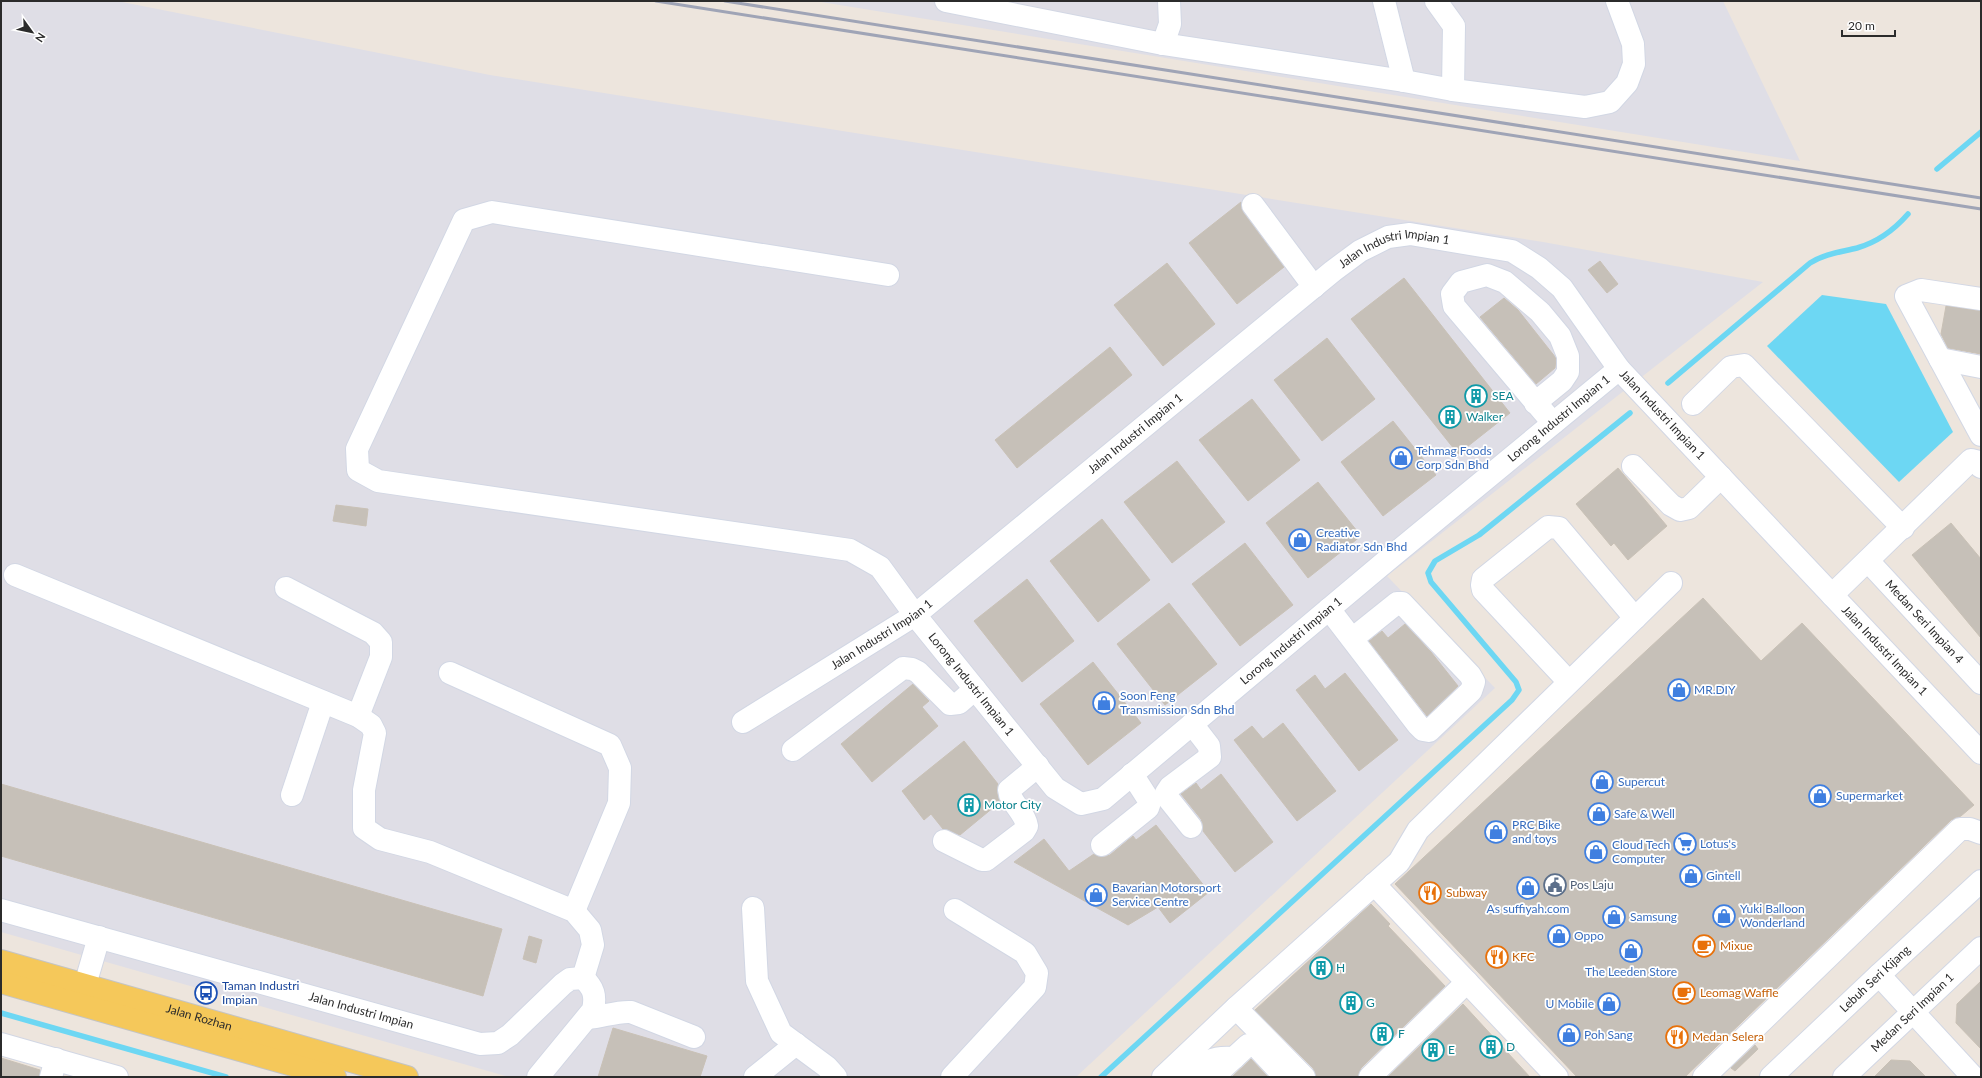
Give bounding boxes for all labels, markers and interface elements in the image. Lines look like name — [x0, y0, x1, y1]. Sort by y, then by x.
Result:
north arrow — [12, 12, 52, 52]
scale bar — [1842, 12, 1895, 38]
text: 20 m — [1848, 18, 1875, 33]
text: N — [33, 31, 49, 45]
street label: Jalan Industri Impian 1 — [1335, 226, 1451, 271]
street label: Jalan Industri Impian 1 — [1617, 366, 1709, 463]
street label: Lorong Industri Impian 1 — [1504, 372, 1613, 465]
building icon: SEA — [1463, 383, 1489, 409]
place label: SEA — [1492, 388, 1514, 403]
street label: Jalan Industri Impian 1 — [1085, 390, 1185, 477]
building icon: Walker — [1437, 404, 1463, 430]
place label: Walker — [1466, 409, 1504, 424]
place label: Tehmag Foods Corp Sdn Bhd — [1416, 443, 1492, 472]
shop icon: Tehmag Foods Corp Sdn Bhd — [1388, 445, 1414, 471]
place label: Creative Radiator Sdn Bhd — [1316, 525, 1407, 554]
shop icon: Creative Radiator Sdn Bhd — [1287, 527, 1313, 553]
street label: Medan Seri Impian 4 — [1882, 577, 1967, 666]
street label: Lorong Industri Impian 1 — [1237, 593, 1345, 688]
street label: Jalan Industri Impian 1 — [828, 596, 935, 673]
street label: Jalan Industri Impian 1 — [1839, 602, 1931, 699]
street label: Lorong Industri Impian 1 — [925, 630, 1018, 739]
shop icon: MR.DIY — [1666, 677, 1692, 703]
place label: MR.DIY — [1694, 682, 1736, 697]
place label: Soon Feng Transmission Sdn Bhd — [1120, 688, 1235, 717]
shop icon: Soon Feng Transmission Sdn Bhd — [1091, 690, 1117, 716]
shop icon: Supercut — [1589, 769, 1615, 795]
place label: Supercut — [1618, 774, 1666, 789]
shop icon: Supermarket — [1807, 783, 1833, 809]
place label: Supermarket — [1836, 788, 1904, 803]
building icon: Motor City — [956, 792, 982, 818]
place label: Motor City — [984, 797, 1042, 812]
shop icon: Safe & Well — [1586, 801, 1612, 827]
place label: Safe & Well — [1614, 806, 1675, 821]
place label: PRC Bike and toys — [1512, 817, 1560, 846]
shop icon: PRC Bike and toys — [1483, 819, 1509, 845]
supermarket icon: Lotus's — [1672, 831, 1698, 857]
place label: Lotus's — [1700, 836, 1736, 851]
place label: Cloud Tech Computer — [1612, 837, 1670, 866]
shop icon: Cloud Tech Computer — [1583, 839, 1609, 865]
shop icon: Gintell — [1678, 863, 1704, 889]
place label: Gintell — [1706, 868, 1740, 883]
public building icon: Pos Laju — [1542, 872, 1568, 898]
shop icon: As suffiyah.com — [1515, 875, 1541, 901]
place label: Pos Laju — [1570, 877, 1614, 892]
place label: Bavarian Motorsport Service Centre — [1112, 880, 1222, 909]
restaurant icon: Subway — [1417, 880, 1443, 906]
shop icon: Bavarian Motorsport Service Centre — [1083, 882, 1109, 908]
place label: Subway — [1446, 885, 1488, 900]
place label: As suffiyah.com — [1487, 901, 1570, 916]
place label: Yuki Balloon Wonderland — [1740, 901, 1805, 930]
shop icon: Yuki Balloon Wonderland — [1711, 903, 1737, 929]
shop icon: Samsung — [1601, 904, 1627, 930]
place label: Samsung — [1630, 909, 1677, 924]
shop icon: Oppo — [1546, 923, 1572, 949]
place label: Oppo — [1574, 928, 1604, 943]
cafe icon: Mixue — [1691, 933, 1717, 959]
shop icon: The Leeden Store — [1618, 938, 1644, 964]
place label: Mixue — [1720, 938, 1753, 953]
street label: Lebuh Seri Kijang — [1836, 942, 1913, 1015]
restaurant icon: KFC — [1484, 944, 1510, 970]
place label: KFC — [1512, 949, 1535, 964]
building icon: H — [1308, 955, 1334, 981]
place label: H — [1336, 960, 1345, 975]
place label: The Leeden Store — [1585, 964, 1677, 979]
street label: Medan Seri Impian 1 — [1867, 970, 1957, 1055]
place label: Taman Industri Impian — [222, 978, 300, 1007]
bus stop icon: Taman Industri Impian — [193, 980, 219, 1006]
cafe icon: Leomag Waffle — [1671, 980, 1697, 1006]
place label: Leomag Waffle — [1700, 985, 1779, 1000]
street label: Jalan Industri Impian — [307, 988, 415, 1032]
building icon: G — [1338, 990, 1364, 1016]
shop icon: U Mobile — [1596, 991, 1622, 1017]
place label: G — [1366, 995, 1375, 1010]
place label: U Mobile — [1546, 996, 1594, 1011]
street label: Jalan Rozhan — [164, 1001, 234, 1034]
building icon: F — [1369, 1021, 1395, 1047]
shop icon: Poh Sang — [1556, 1022, 1582, 1048]
restaurant icon: Medan Selera — [1664, 1024, 1690, 1050]
place label: F — [1398, 1026, 1405, 1041]
place label: Poh Sang — [1584, 1027, 1633, 1042]
place label: Medan Selera — [1692, 1029, 1764, 1044]
building icon: D — [1478, 1034, 1504, 1060]
building icon: E — [1420, 1037, 1446, 1063]
place label: D — [1506, 1039, 1515, 1054]
place label: E — [1448, 1042, 1455, 1057]

